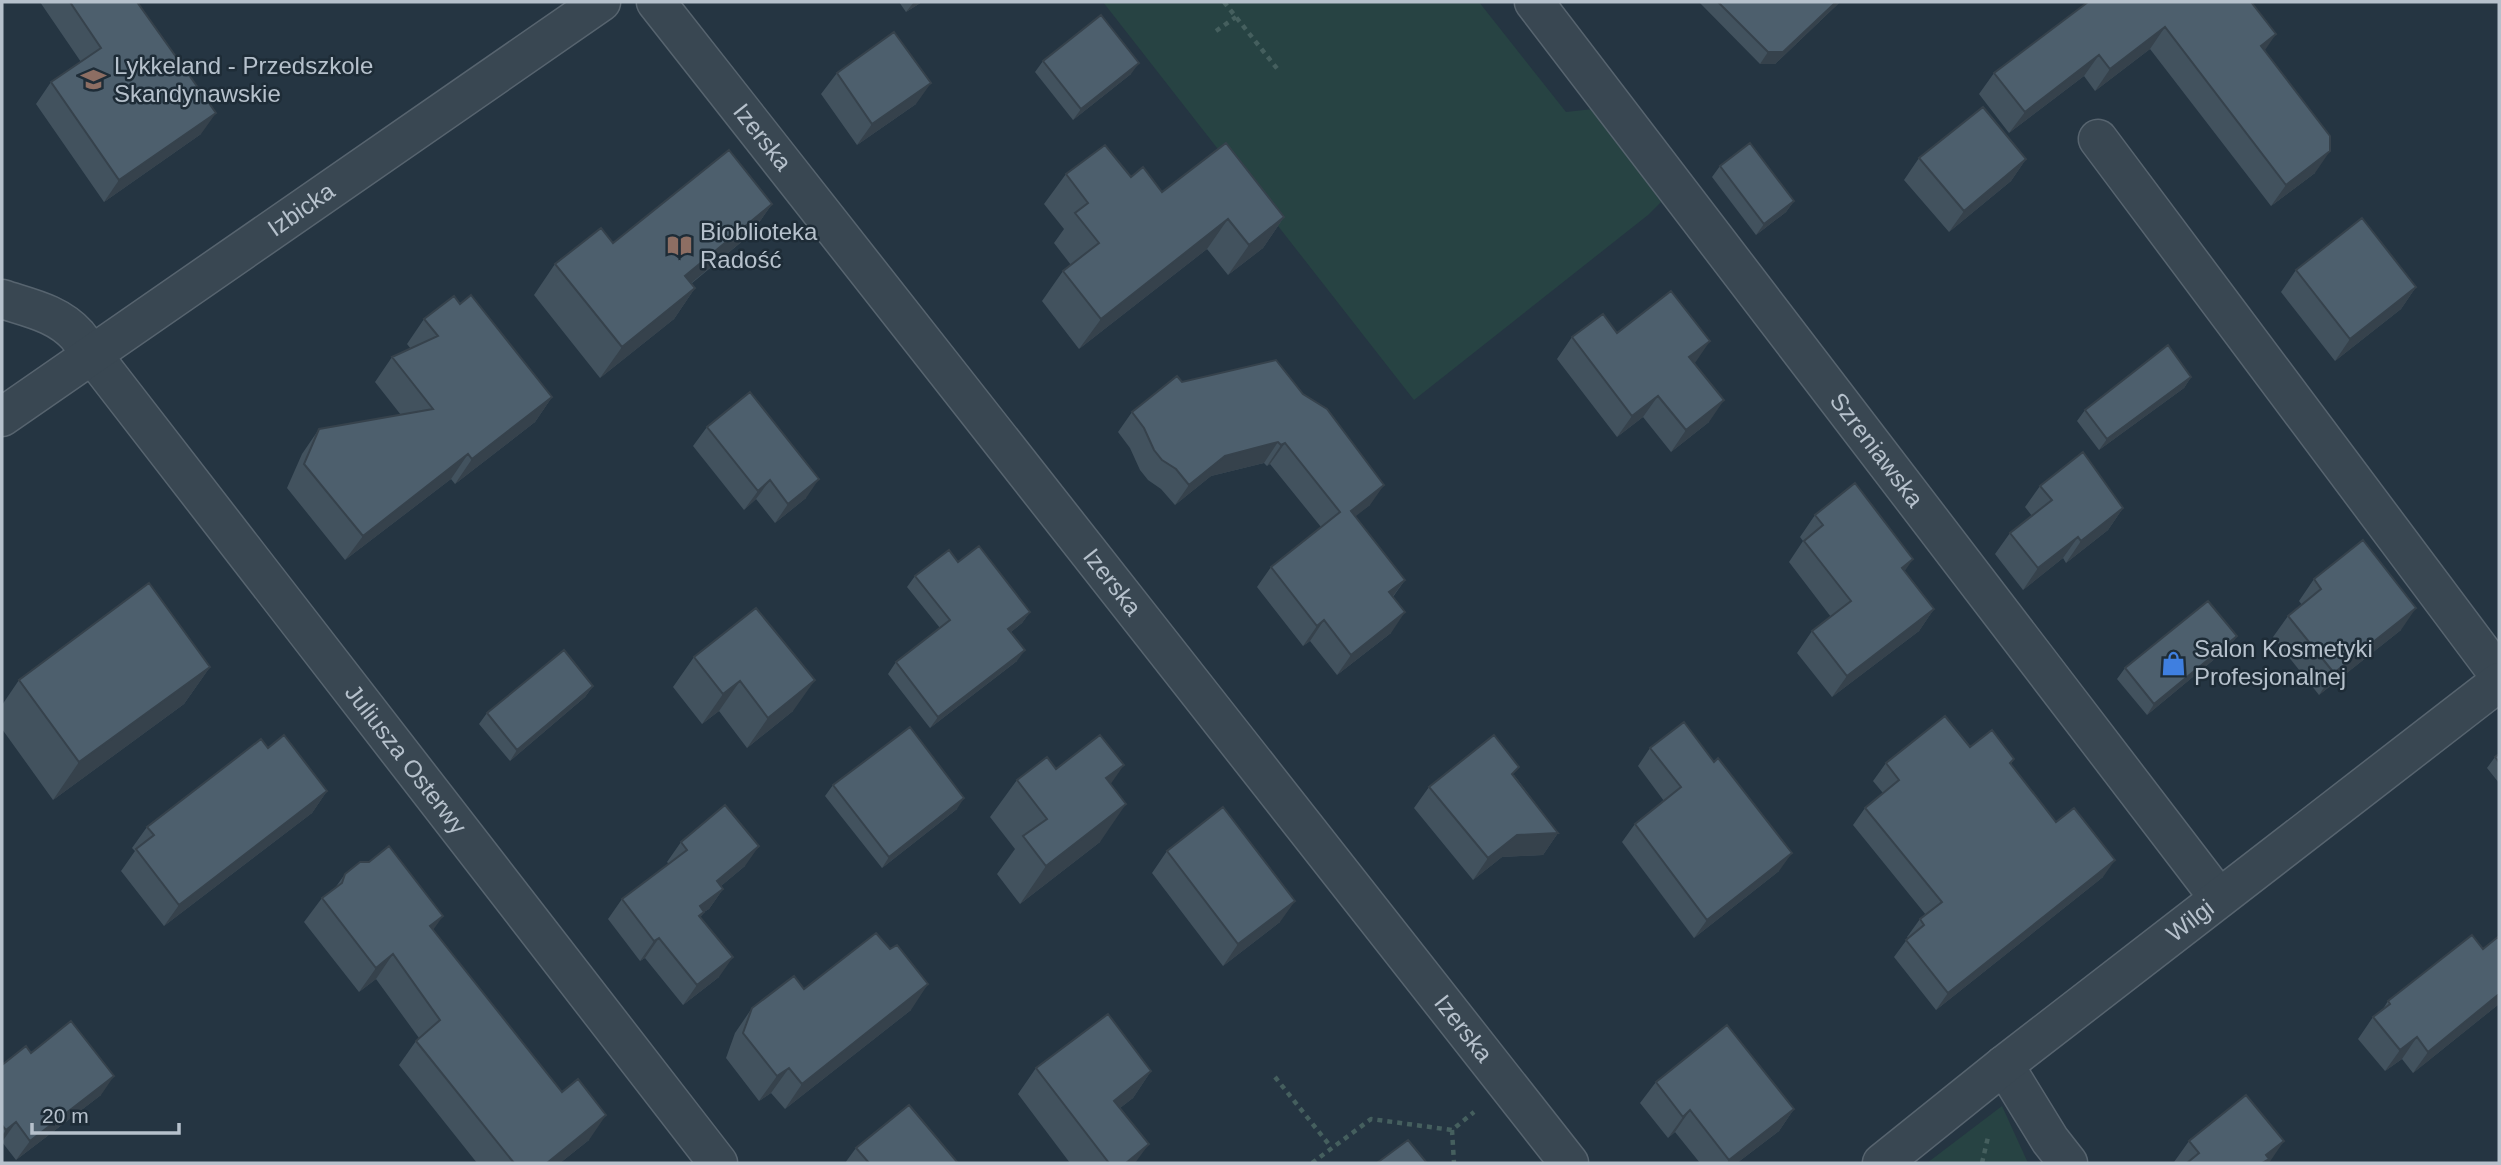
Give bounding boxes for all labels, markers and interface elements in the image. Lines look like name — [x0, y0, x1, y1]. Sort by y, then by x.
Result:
place label: Lykkeland - Przedszkole Skandynawskie — [114, 52, 373, 107]
school or university icon: Lykkeland - Przedszkole Skandynawskie — [80, 66, 108, 94]
street label: Izerska — [728, 98, 798, 176]
street label: Izbicka — [263, 177, 340, 242]
place label: Bioblioteka Radość — [700, 218, 818, 273]
library icon: Bioblioteka Radość — [666, 232, 694, 260]
street label: Szreniawska — [1825, 387, 1929, 513]
street label: Izerska — [1078, 543, 1148, 621]
place label: Salon Kosmetyki Profesjonalnej — [2194, 635, 2373, 690]
shop icon: Salon Kosmetyki Profesjonalnej — [2160, 649, 2188, 677]
street label: Juliusza Osterwy — [340, 679, 472, 839]
street label: Wilgi — [2161, 894, 2219, 947]
street label: Izerska — [1429, 990, 1499, 1068]
scale bar — [32, 1092, 178, 1136]
text: 20 m — [42, 1104, 89, 1127]

